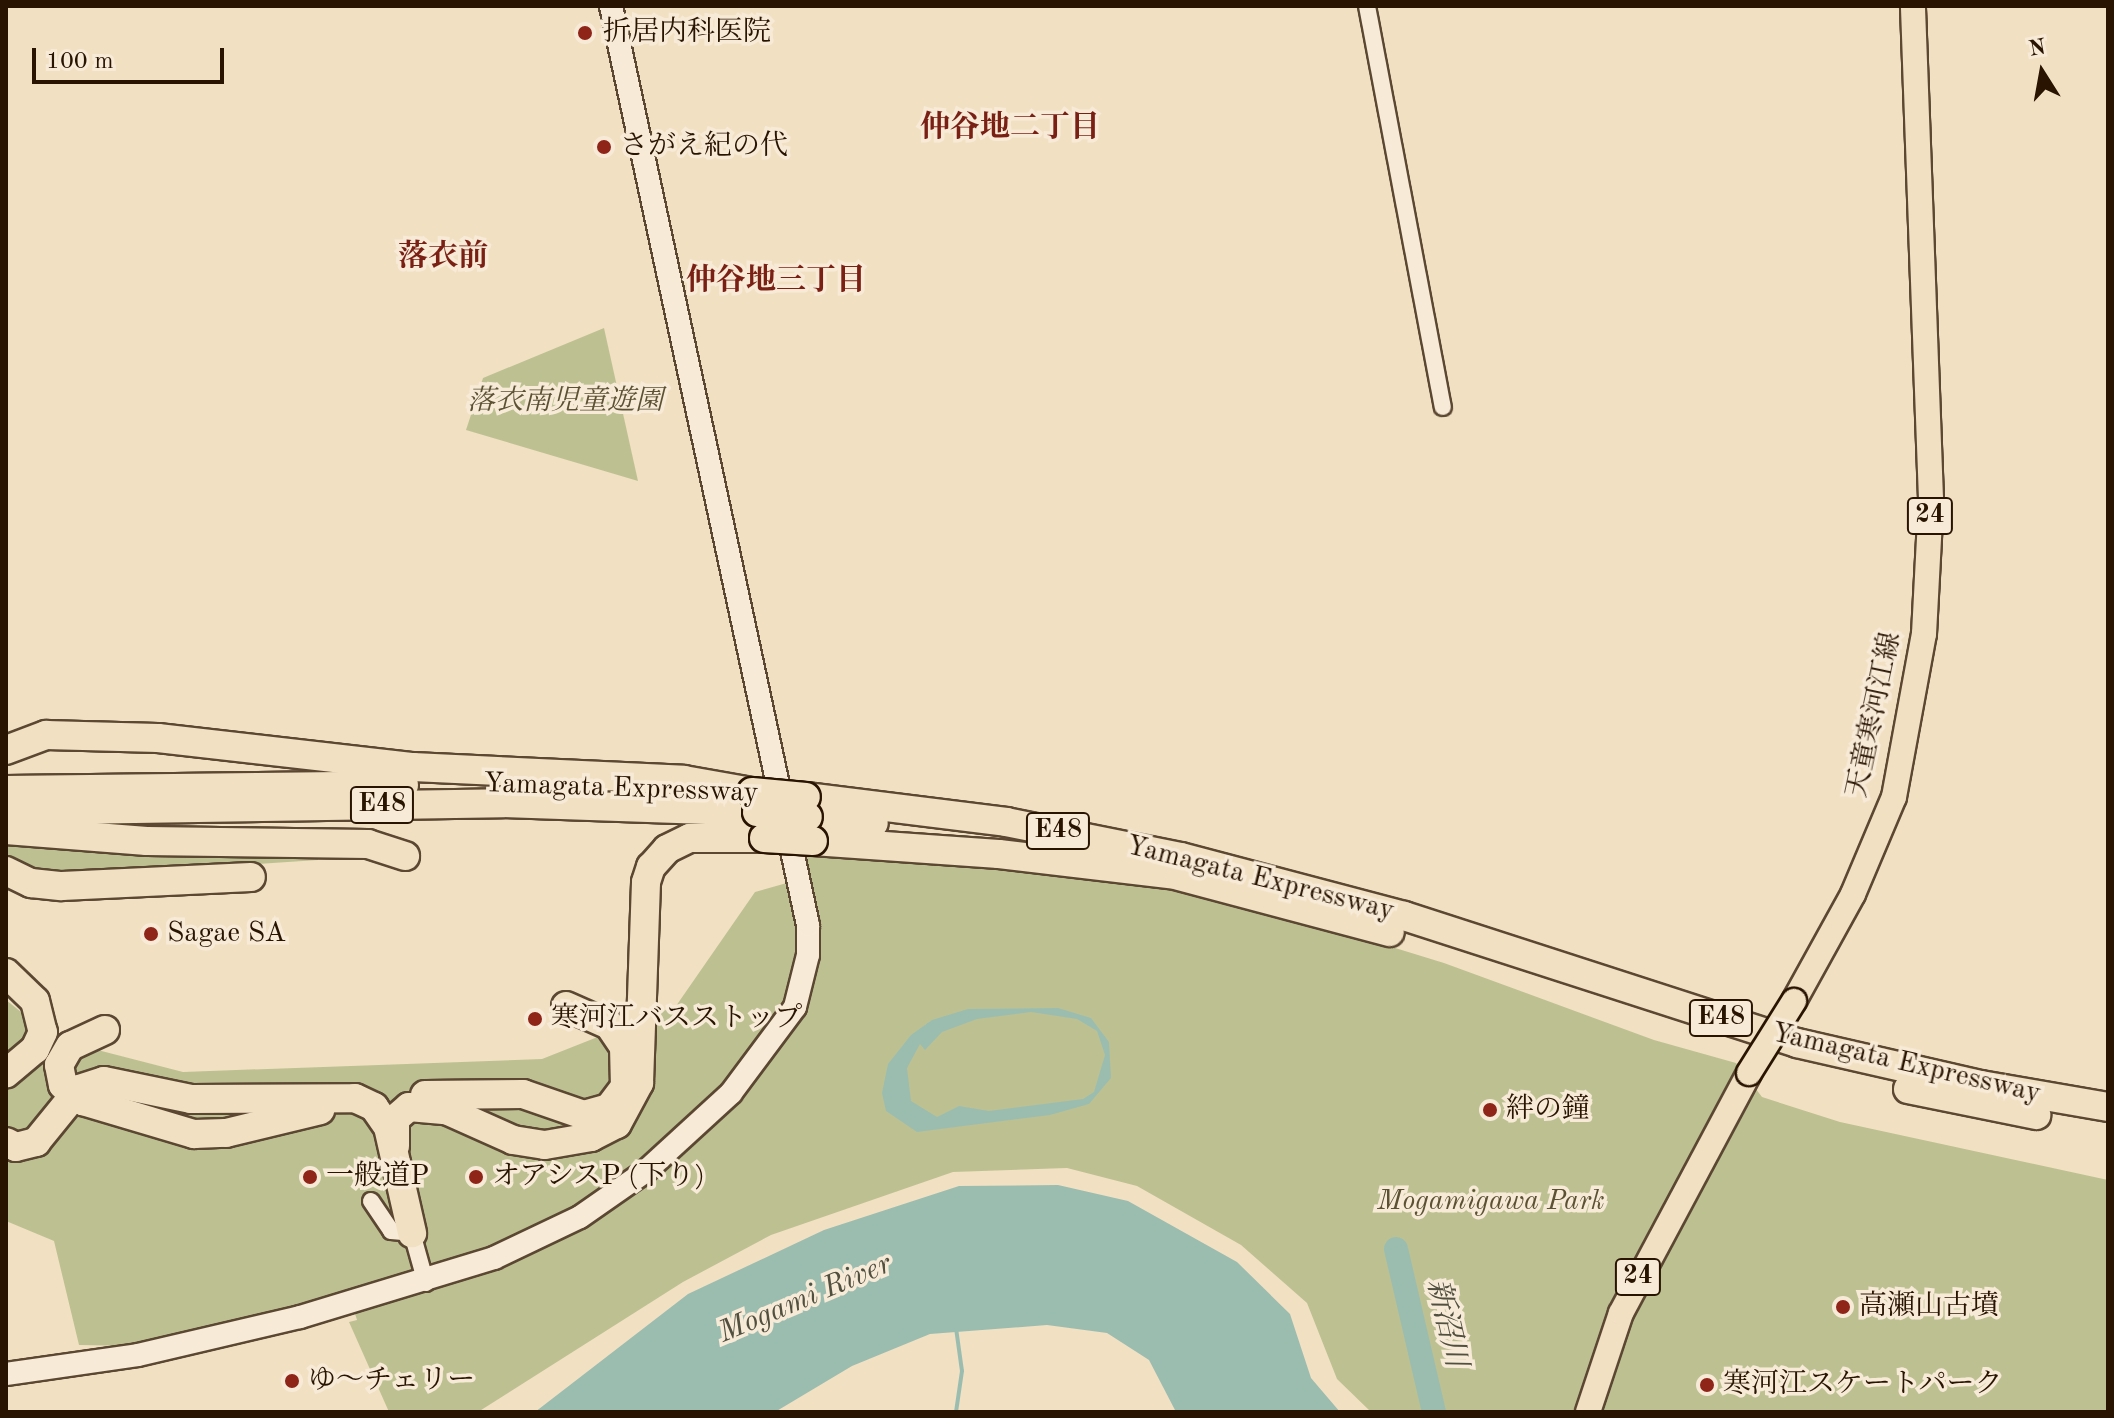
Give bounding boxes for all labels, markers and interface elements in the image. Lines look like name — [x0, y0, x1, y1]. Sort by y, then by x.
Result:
place label: 折居内科医院 — [603, 16, 771, 50]
marker: 折居内科医院 — [574, 22, 596, 44]
scale bar — [36, 32, 228, 82]
north arrow — [2002, 32, 2082, 112]
text: N — [2027, 36, 2048, 61]
text: 100 m — [46, 50, 114, 74]
district label: 仲谷地二丁目 — [920, 110, 1100, 146]
place label: さがえ紀の代 — [620, 130, 788, 164]
marker: さがえ紀の代 — [595, 138, 613, 156]
district label: 落衣前 — [398, 239, 488, 275]
district label: 仲谷地三丁目 — [686, 263, 866, 299]
park label: 落衣南児童遊園 — [467, 385, 663, 419]
road number: 24 — [1906, 494, 1954, 538]
street label: 天童寒河江線 — [1841, 629, 1909, 801]
street label: Yamagata Expressway — [483, 767, 759, 811]
road number: E48 — [348, 783, 416, 827]
road number: E48 — [1024, 809, 1092, 853]
street label: Yamagata Expressway — [1123, 829, 1397, 929]
place label: Sagae SA — [167, 917, 286, 951]
marker: Sagae SA — [142, 925, 160, 943]
road number: E48 — [1687, 996, 1755, 1040]
place label: 寒河江バスストップ — [551, 1002, 803, 1036]
marker: 寒河江バスストップ — [526, 1010, 544, 1028]
street label: Yamagata Expressway — [1768, 1017, 2044, 1111]
place label: 絆の鐘 — [1506, 1093, 1590, 1127]
marker: 絆の鐘 — [1481, 1101, 1499, 1119]
place label: 一般道P — [326, 1160, 429, 1194]
place label: オアシスP (下り) — [492, 1160, 708, 1194]
marker: 一般道P — [301, 1168, 319, 1186]
marker: オアシスP (下り) — [467, 1168, 485, 1186]
park label: Mogamigawa Park — [1377, 1185, 1605, 1219]
water label: Mogami River — [713, 1246, 897, 1352]
road number: 24 — [1614, 1255, 1662, 1299]
water label: 新沼川 — [1418, 1275, 1474, 1371]
place label: 高瀬山古墳 — [1859, 1290, 1999, 1324]
marker: 高瀬山古墳 — [1834, 1298, 1852, 1316]
place label: ゆ～チェリー — [308, 1364, 476, 1398]
place label: 寒河江スケートパーク — [1723, 1368, 2003, 1402]
marker: ゆ～チェリー — [283, 1372, 301, 1390]
marker: 寒河江スケートパーク — [1698, 1376, 1716, 1394]

